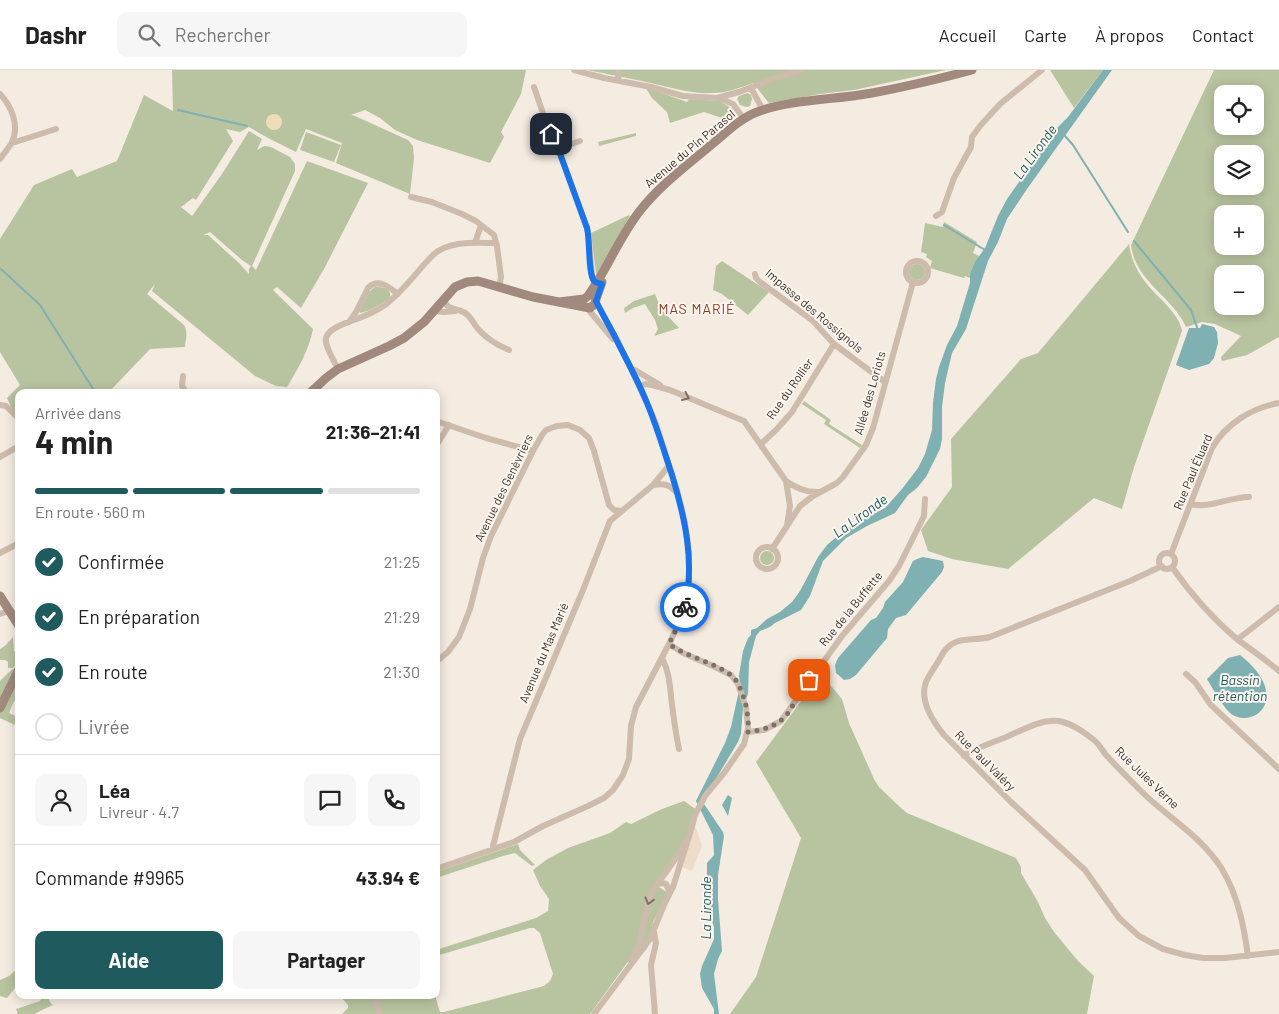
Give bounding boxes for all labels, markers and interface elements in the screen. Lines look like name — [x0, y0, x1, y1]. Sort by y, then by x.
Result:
search box — [117, 12, 467, 57]
text: Dashr — [25, 20, 87, 49]
icon: search — [135, 21, 163, 49]
text: Rechercher — [175, 23, 270, 46]
text: Accueil — [939, 24, 996, 46]
text: Carte — [1024, 24, 1067, 46]
text: À propos — [1095, 24, 1164, 46]
text: Contact — [1192, 24, 1254, 46]
map controls — [1214, 85, 1264, 315]
button: locate — [1214, 85, 1264, 135]
street label: Avenue du Pin Parasol — [641, 106, 737, 190]
pin — [530, 113, 572, 155]
icon: home — [537, 120, 565, 148]
water label: La Lironde — [1009, 121, 1060, 182]
button: layers — [1214, 145, 1264, 195]
button: + — [1214, 205, 1264, 255]
street label: Impasse des Rossignols — [763, 265, 866, 355]
button: − — [1214, 265, 1264, 315]
district label: MAS MARIÉ — [658, 300, 736, 317]
street label: Allée des Loriots — [850, 349, 888, 436]
street label: Rue du Rollier — [763, 355, 816, 422]
one-way arrow — [681, 390, 690, 401]
text: Arrivée dans — [35, 403, 121, 422]
text: 21:36–21:41 — [326, 420, 420, 443]
text: 4 min — [35, 422, 113, 460]
street label: Avenue des Genèvriers — [471, 431, 535, 543]
street label: Rue Paul Éluard — [1170, 432, 1214, 512]
water label: La Lironde — [829, 490, 890, 541]
text: En route · 560 m — [35, 502, 145, 521]
icon: check — [35, 548, 63, 576]
text: Confirmée — [78, 550, 165, 573]
text: 21:25 — [384, 552, 420, 571]
street label: Rue de la Buffette — [816, 568, 885, 649]
courier — [660, 582, 710, 632]
icon: bike — [671, 593, 699, 621]
street label: Avenue du Mas Marié — [516, 600, 570, 705]
icon: check — [35, 603, 63, 631]
text: En préparation — [78, 605, 200, 628]
text: 21:29 — [384, 607, 420, 626]
icon: check — [35, 658, 63, 686]
pin — [788, 659, 830, 701]
text: En route — [78, 660, 148, 683]
text: 21:30 — [383, 662, 420, 681]
icon: bag — [795, 666, 823, 694]
water label: Bassin rétention — [1213, 671, 1267, 704]
text: Livrée — [78, 715, 130, 738]
street label: Rue Paul Valéry — [953, 727, 1019, 794]
street label: Rue Jules Verne — [1113, 743, 1182, 811]
button: person — [35, 774, 87, 826]
button: chat — [304, 774, 356, 826]
button: phone — [368, 774, 420, 826]
text: Léa — [99, 779, 130, 802]
text: Livreur · 4.7 — [99, 802, 179, 821]
text: Commande #9965 — [35, 866, 184, 889]
text: 43.94 € — [356, 866, 420, 889]
water label: La Lironde — [697, 876, 714, 940]
one-way arrow — [644, 897, 655, 906]
button: Aide — [35, 931, 223, 989]
button: Partager — [233, 931, 420, 989]

